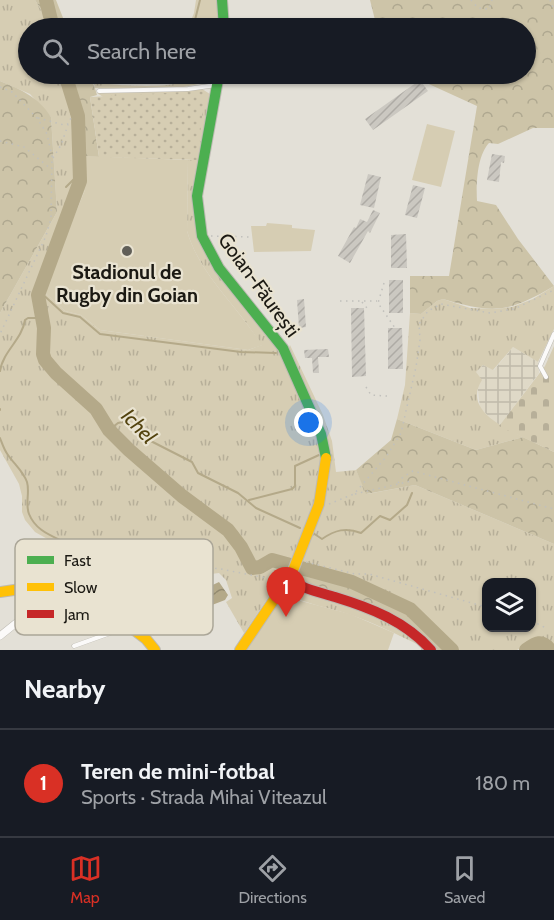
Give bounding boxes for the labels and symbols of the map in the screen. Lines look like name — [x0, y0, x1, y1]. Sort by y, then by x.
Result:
street label: Goian-Făurești — [212, 228, 305, 342]
marker: Stadionul de Rugby din Goian — [120, 244, 134, 258]
place label: Stadionul de Rugby din Goian — [56, 260, 198, 307]
water label: Ichel — [116, 403, 162, 449]
your location — [294, 408, 323, 437]
legend — [15, 539, 213, 635]
text: Fast — [64, 551, 92, 570]
pin: 1 — [266, 568, 306, 617]
text: Slow — [64, 578, 98, 597]
text: Jam — [63, 605, 90, 624]

